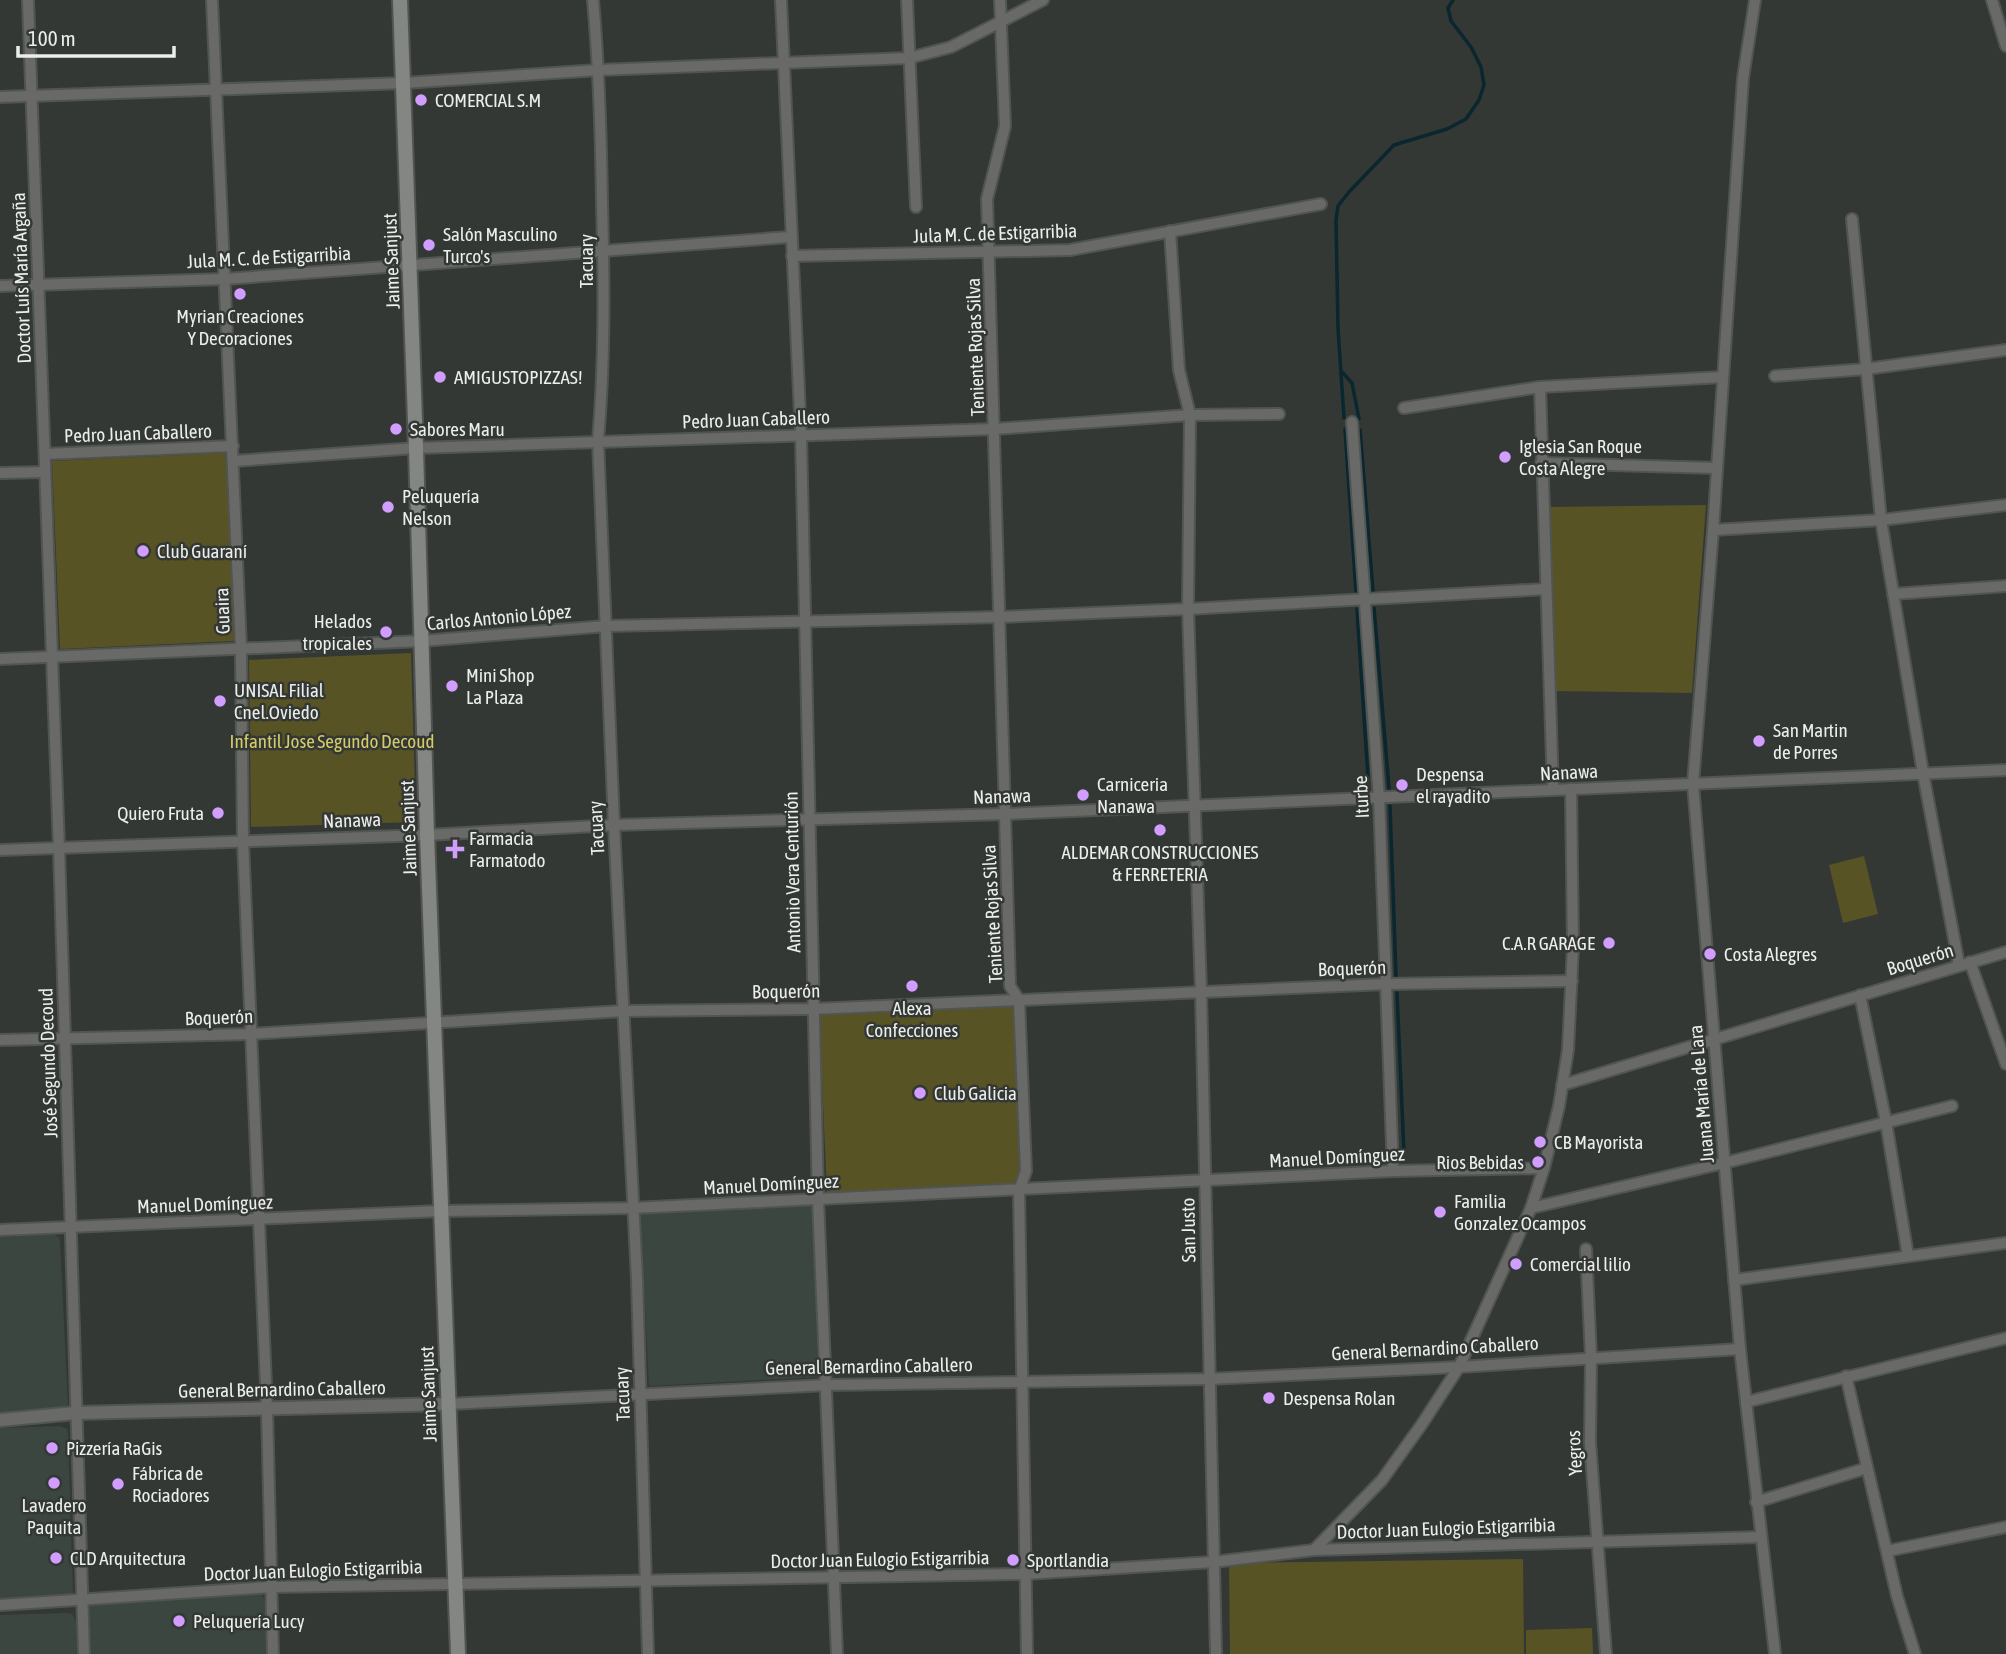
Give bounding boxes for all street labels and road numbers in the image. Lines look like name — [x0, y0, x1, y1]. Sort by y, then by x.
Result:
street label: Doctor Luís María Argaña — [7, 192, 35, 364]
street label: Jaime Sanjust — [378, 213, 404, 309]
street label: Jula M. C. de Estigarribia — [913, 219, 1077, 247]
street label: Tacuary — [575, 234, 597, 288]
street label: Jula M. C. de Estigarribia — [186, 242, 352, 272]
street label: Teniente Rojas Silva — [962, 277, 988, 417]
street label: Pedro Juan Caballero — [682, 405, 830, 433]
street label: Pedro Juan Caballero — [64, 419, 212, 447]
street label: Guaira — [210, 587, 234, 635]
street label: Carlos Antonio López — [426, 600, 572, 634]
street label: Nanawa — [1539, 759, 1599, 785]
street label: Iturbe — [1349, 775, 1373, 819]
street label: Jaime Sanjust — [395, 780, 421, 876]
street label: Nanawa — [973, 784, 1031, 808]
street label: Antonio Vera Centurión — [780, 791, 804, 953]
street label: Tacuary — [584, 800, 608, 856]
street label: Nanawa — [323, 808, 381, 832]
street label: Teniente Rojas Silva — [977, 844, 1007, 984]
street label: Boquerón — [1884, 938, 1956, 980]
street label: Boquerón — [1317, 956, 1387, 980]
street label: Boquerón — [752, 979, 820, 1003]
street label: José Segundo Decoud — [34, 988, 62, 1138]
street label: Boquerón — [184, 1005, 254, 1029]
street label: Juana María de Lara — [1684, 1024, 1718, 1164]
street label: Manuel Domínguez — [1269, 1142, 1406, 1172]
street label: Manuel Domínguez — [703, 1169, 840, 1199]
street label: Manuel Domínguez — [137, 1191, 273, 1217]
street label: San Justo — [1176, 1197, 1200, 1263]
street label: General Bernardino Caballero — [1331, 1332, 1539, 1364]
street label: Jaime Sanjust — [415, 1346, 441, 1442]
street label: General Bernardino Caballero — [765, 1353, 973, 1379]
street label: Tacuary — [610, 1366, 634, 1422]
street label: General Bernardino Caballero — [178, 1376, 386, 1402]
street label: Yegros — [1562, 1429, 1586, 1476]
street label: Doctor Juan Eulogio Estigarribia — [1336, 1513, 1556, 1543]
street label: Doctor Juan Eulogio Estigarribia — [770, 1546, 990, 1572]
street label: Doctor Juan Eulogio Estigarribia — [203, 1555, 423, 1585]

